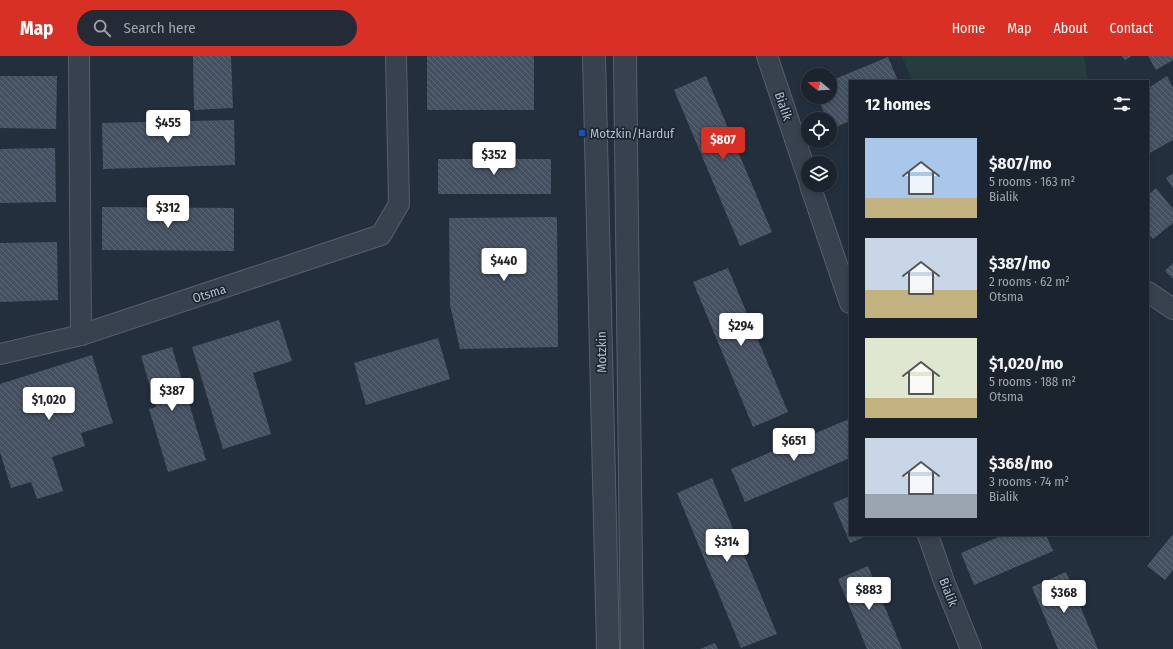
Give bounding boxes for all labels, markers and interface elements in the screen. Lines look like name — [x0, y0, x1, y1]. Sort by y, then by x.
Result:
search box — [77, 10, 357, 46]
text: Map — [20, 17, 53, 40]
icon: search — [91, 17, 113, 39]
text: Search here — [123, 19, 196, 37]
text: Home — [952, 20, 985, 37]
text: Map — [1007, 20, 1031, 37]
text: About — [1053, 20, 1088, 37]
text: Contact — [1110, 20, 1153, 37]
north arrow — [801, 68, 837, 104]
map controls — [801, 68, 837, 192]
street label: Bialik — [772, 90, 796, 123]
icon: filters — [1111, 93, 1133, 115]
text: 12 homes — [865, 94, 931, 115]
pin: $455 — [144, 110, 192, 144]
button: locate — [801, 112, 837, 148]
text: $455 — [155, 115, 181, 130]
place label: Motzkin/Harduf — [590, 126, 675, 141]
pin: $807 — [699, 127, 747, 161]
marker: Motzkin/Harduf — [577, 128, 587, 138]
text: $807 — [710, 132, 736, 147]
pin: $352 — [470, 142, 518, 176]
text: $352 — [482, 147, 506, 162]
text: $807/mo — [989, 153, 1051, 174]
icon: home — [897, 154, 945, 202]
button: layers — [801, 156, 837, 192]
text: 5 rooms · 163 m² — [989, 174, 1075, 189]
text: Bialik — [989, 189, 1018, 204]
pin: $312 — [144, 195, 192, 229]
text: $312 — [156, 200, 180, 215]
pin: $440 — [480, 248, 528, 282]
text: $440 — [491, 253, 517, 268]
text: $387/mo — [989, 253, 1050, 274]
icon: home — [897, 254, 945, 302]
text: 2 rooms · 62 m² — [989, 274, 1070, 289]
street label: Otsma — [191, 281, 228, 306]
text: Otsma — [989, 289, 1023, 304]
pin: $294 — [717, 313, 765, 347]
text: $294 — [728, 318, 754, 333]
street label: Motzkin — [594, 331, 609, 373]
text: $1,020/mo — [989, 353, 1063, 374]
icon: home — [897, 354, 945, 402]
text: 5 rooms · 188 m² — [989, 374, 1076, 389]
pin: $387 — [148, 378, 196, 412]
text: $387 — [160, 383, 184, 398]
pin: $1,020 — [16, 387, 82, 421]
text: Otsma — [989, 389, 1023, 404]
text: $1,020 — [32, 392, 66, 407]
pin: $651 — [770, 428, 818, 462]
text: $651 — [782, 433, 806, 448]
text: $368/mo — [989, 453, 1053, 474]
icon: home — [897, 454, 945, 502]
text: 3 rooms · 74 m² — [989, 474, 1069, 489]
text: Bialik — [989, 489, 1018, 504]
pin: $314 — [703, 529, 751, 563]
text: $314 — [715, 534, 739, 549]
street label: Bialik — [936, 576, 961, 609]
pin: $883 — [845, 577, 893, 611]
pin: $368 — [1040, 580, 1088, 614]
text: $883 — [856, 582, 882, 597]
text: $368 — [1051, 585, 1077, 600]

